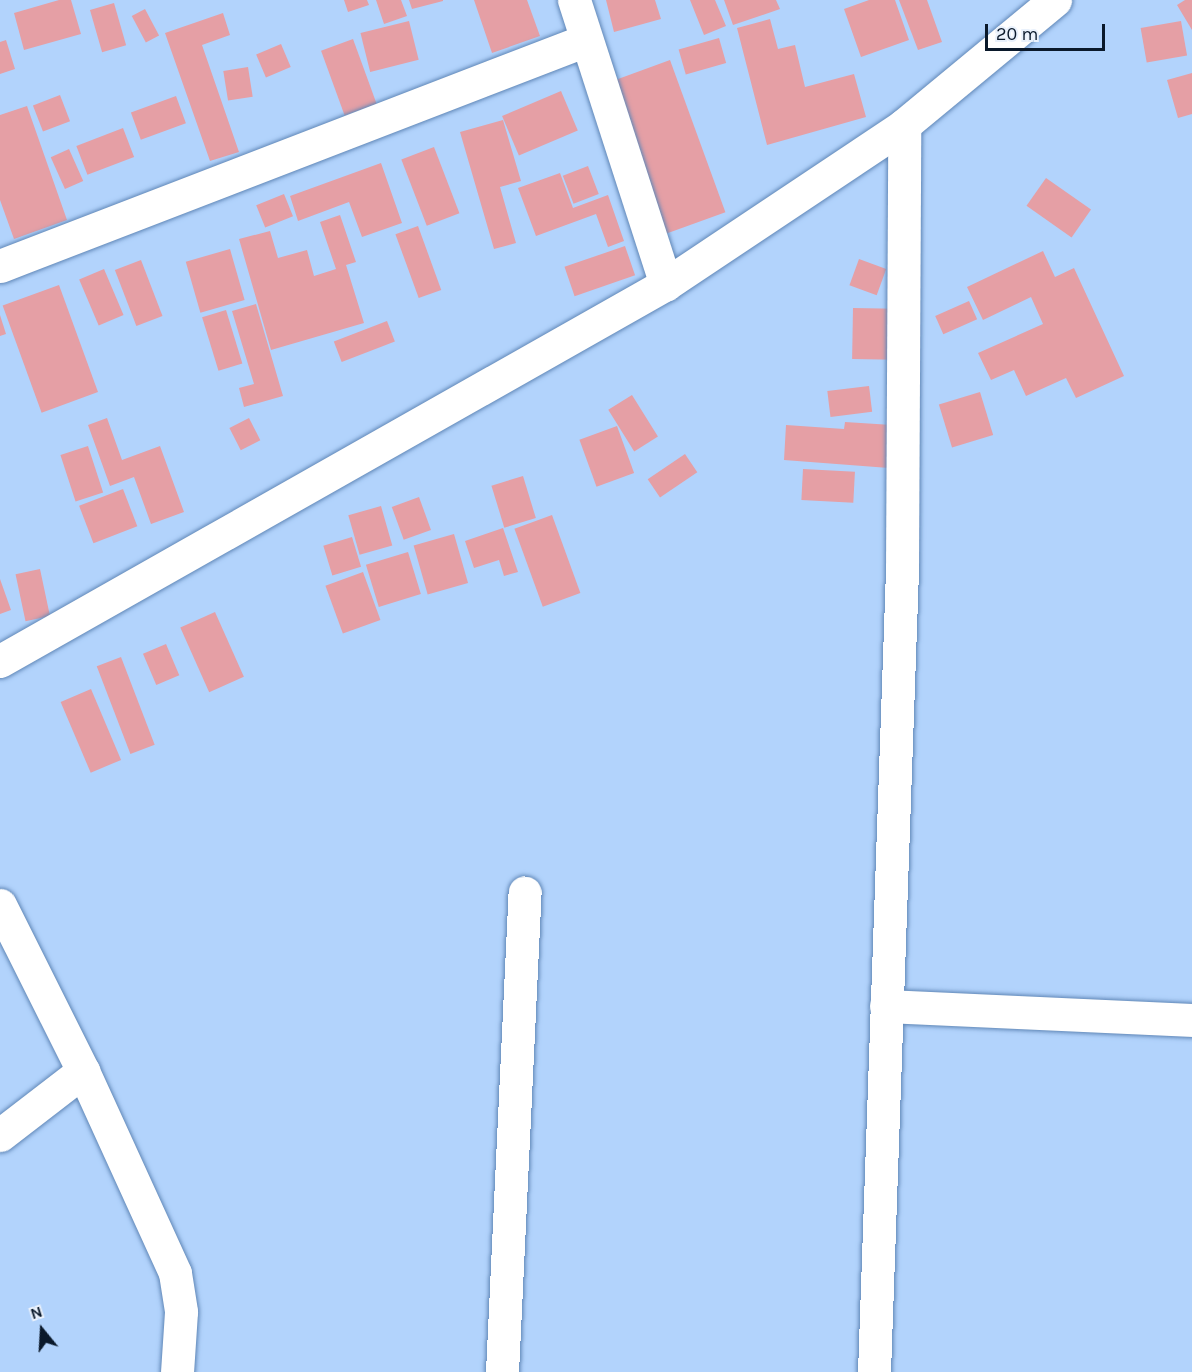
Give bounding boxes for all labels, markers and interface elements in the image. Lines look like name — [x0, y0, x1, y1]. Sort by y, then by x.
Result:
scale bar — [988, 12, 1108, 50]
text: 20 m — [996, 23, 1038, 45]
north arrow — [12, 1300, 72, 1360]
text: N — [28, 1302, 45, 1323]

